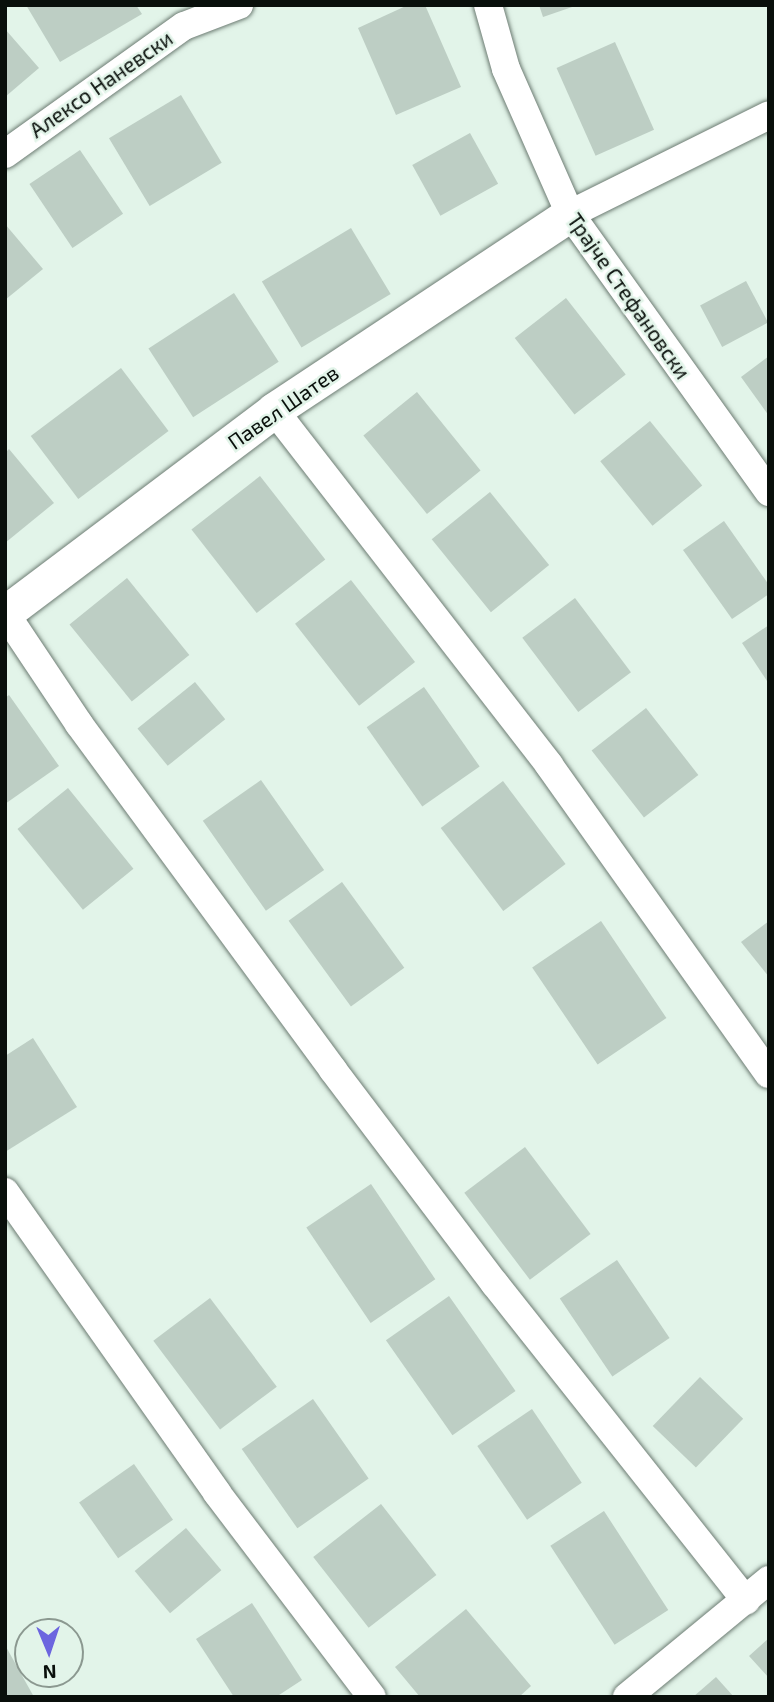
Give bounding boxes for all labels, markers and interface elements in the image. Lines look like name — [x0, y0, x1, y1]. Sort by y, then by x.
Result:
street label: Алексо Наневски — [25, 25, 177, 143]
street label: Трајче Стефановски — [562, 208, 696, 384]
street label: Павел Шатев — [223, 360, 343, 454]
north arrow — [14, 1618, 84, 1688]
text: N — [42, 1661, 57, 1684]

